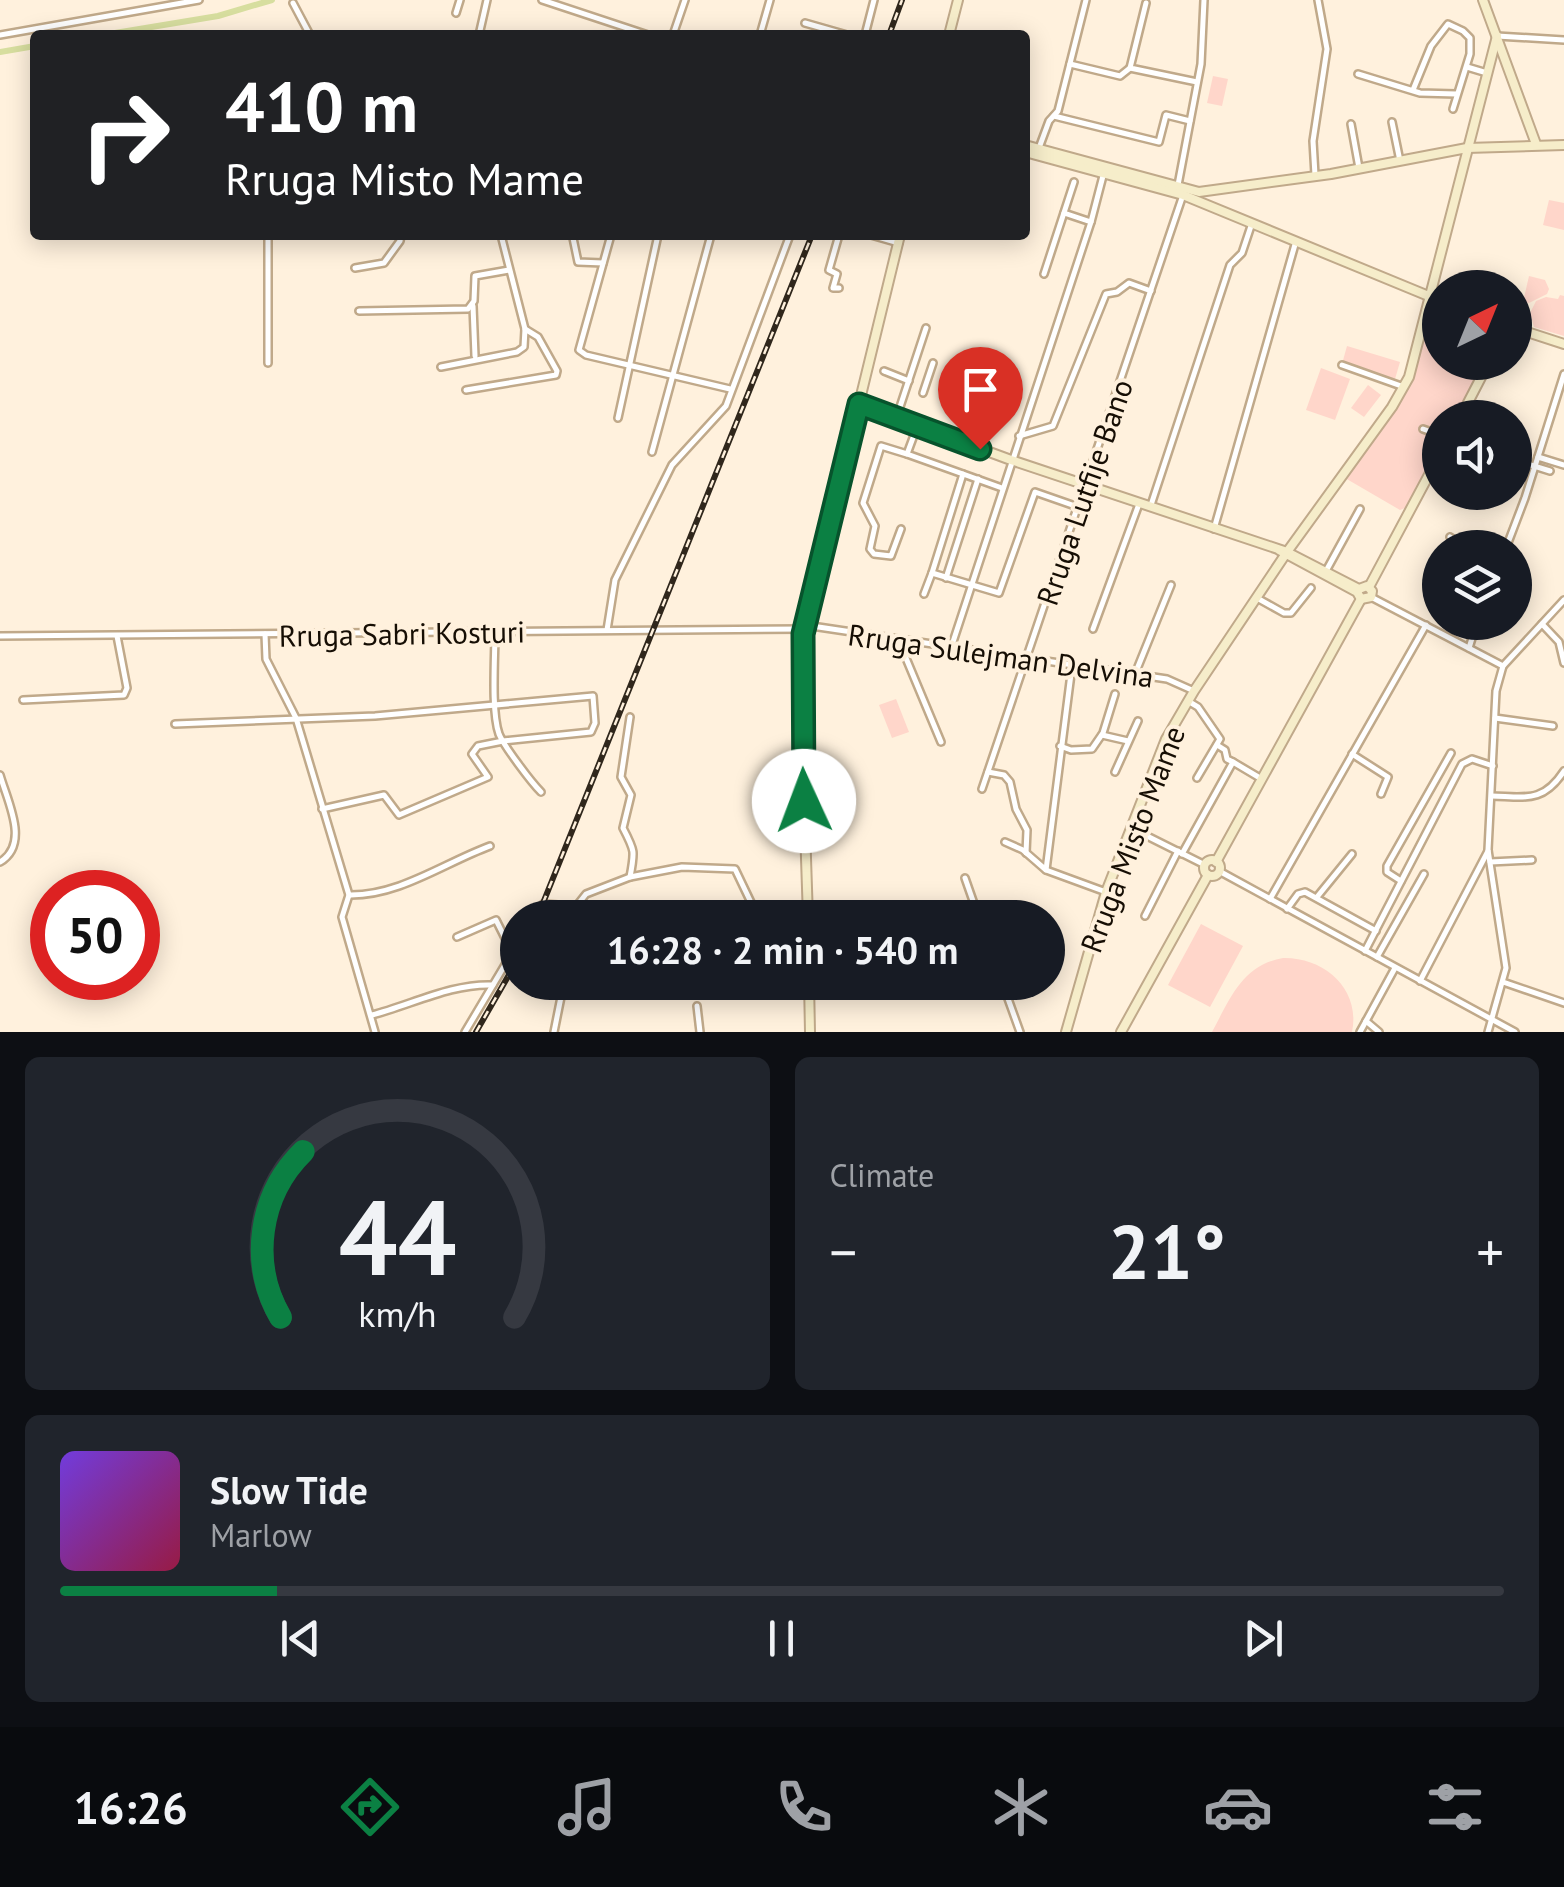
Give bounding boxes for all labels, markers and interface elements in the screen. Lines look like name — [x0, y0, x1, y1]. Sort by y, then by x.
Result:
text: 410 m — [225, 61, 418, 151]
icon: right — [60, 70, 190, 200]
text: Rruga Misto Mame — [225, 149, 584, 207]
north arrow — [1422, 270, 1532, 380]
map controls — [1422, 270, 1532, 640]
pin — [938, 347, 1023, 450]
icon: arrive — [953, 362, 1008, 417]
street label: Rruga Lutfije Bano — [1027, 374, 1141, 610]
button: sound — [1422, 400, 1532, 510]
button: layers — [1422, 530, 1532, 640]
street label: Rruga Sabri Kosturi — [279, 611, 525, 655]
street label: Rruga Sulejman Delvina — [846, 614, 1156, 696]
street label: Rruga Misto Mame — [1071, 720, 1193, 958]
position arrow — [752, 749, 856, 853]
speed limit sign: 50 — [30, 870, 160, 1000]
text: 16:28 · 2 min · 540 m — [607, 925, 958, 974]
text: Climate — [830, 1154, 934, 1196]
text: 44 — [338, 1169, 456, 1304]
text: 21° — [1108, 1203, 1226, 1300]
text: − — [830, 1216, 857, 1287]
text: + — [1476, 1216, 1504, 1287]
text: km/h — [358, 1291, 436, 1337]
text: Slow Tide — [210, 1465, 368, 1514]
text: Marlow — [210, 1514, 312, 1556]
icon: previous — [273, 1611, 328, 1666]
icon: pause — [754, 1611, 809, 1666]
icon: next — [1236, 1611, 1291, 1666]
icon: directions — [335, 1772, 405, 1842]
icon: music — [552, 1772, 622, 1842]
icon: phone — [769, 1772, 839, 1842]
icon: climate — [986, 1772, 1056, 1842]
icon: car — [1203, 1772, 1273, 1842]
icon: filters — [1420, 1772, 1490, 1842]
text: 16:26 — [74, 1778, 188, 1836]

